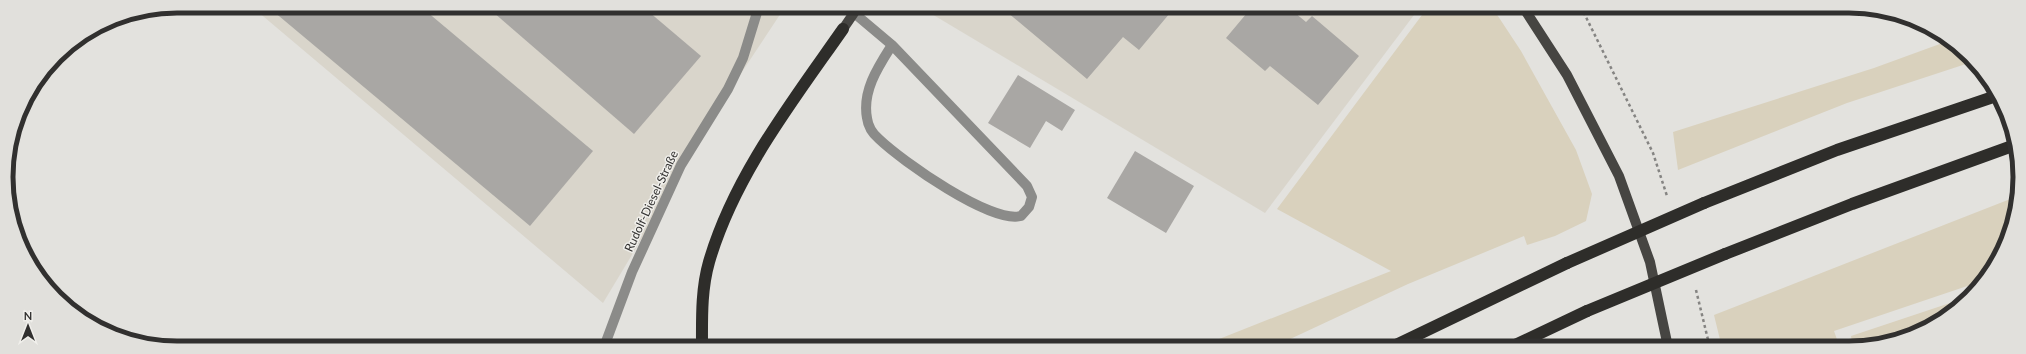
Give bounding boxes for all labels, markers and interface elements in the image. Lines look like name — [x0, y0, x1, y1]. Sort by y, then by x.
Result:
street label: Rudolf-Diesel-Straße — [621, 148, 681, 254]
north arrow — [8, 306, 48, 346]
text: N — [24, 309, 32, 322]

